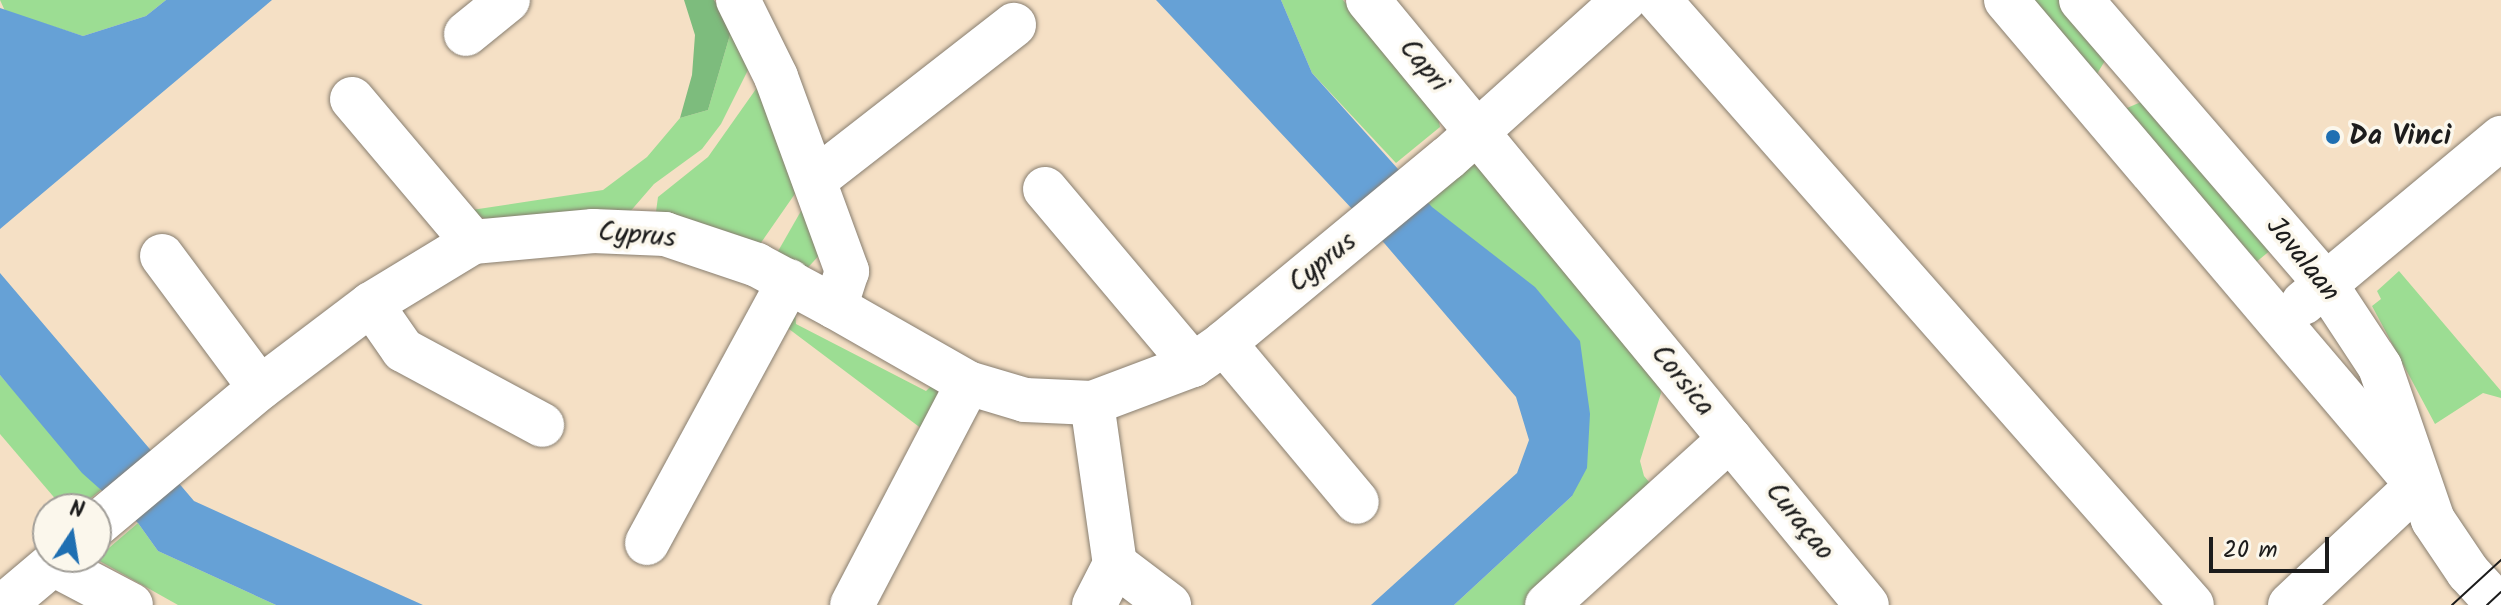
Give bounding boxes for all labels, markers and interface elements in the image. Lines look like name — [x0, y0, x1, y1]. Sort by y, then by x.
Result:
street label: Capri — [1391, 33, 1455, 99]
place label: Da Vinci — [2349, 120, 2451, 154]
marker: Da Vinci — [2324, 128, 2342, 146]
street label: Javalaan — [2258, 211, 2346, 309]
street label: Cyprus — [597, 216, 677, 256]
street label: Cyprus — [1282, 225, 1364, 301]
street label: Corsica — [1643, 338, 1721, 424]
street label: Curaçao — [1757, 476, 1841, 568]
text: N — [66, 492, 87, 530]
north arrow — [32, 493, 112, 573]
scale bar — [2213, 521, 2333, 571]
text: 20 m — [2223, 531, 2278, 570]

